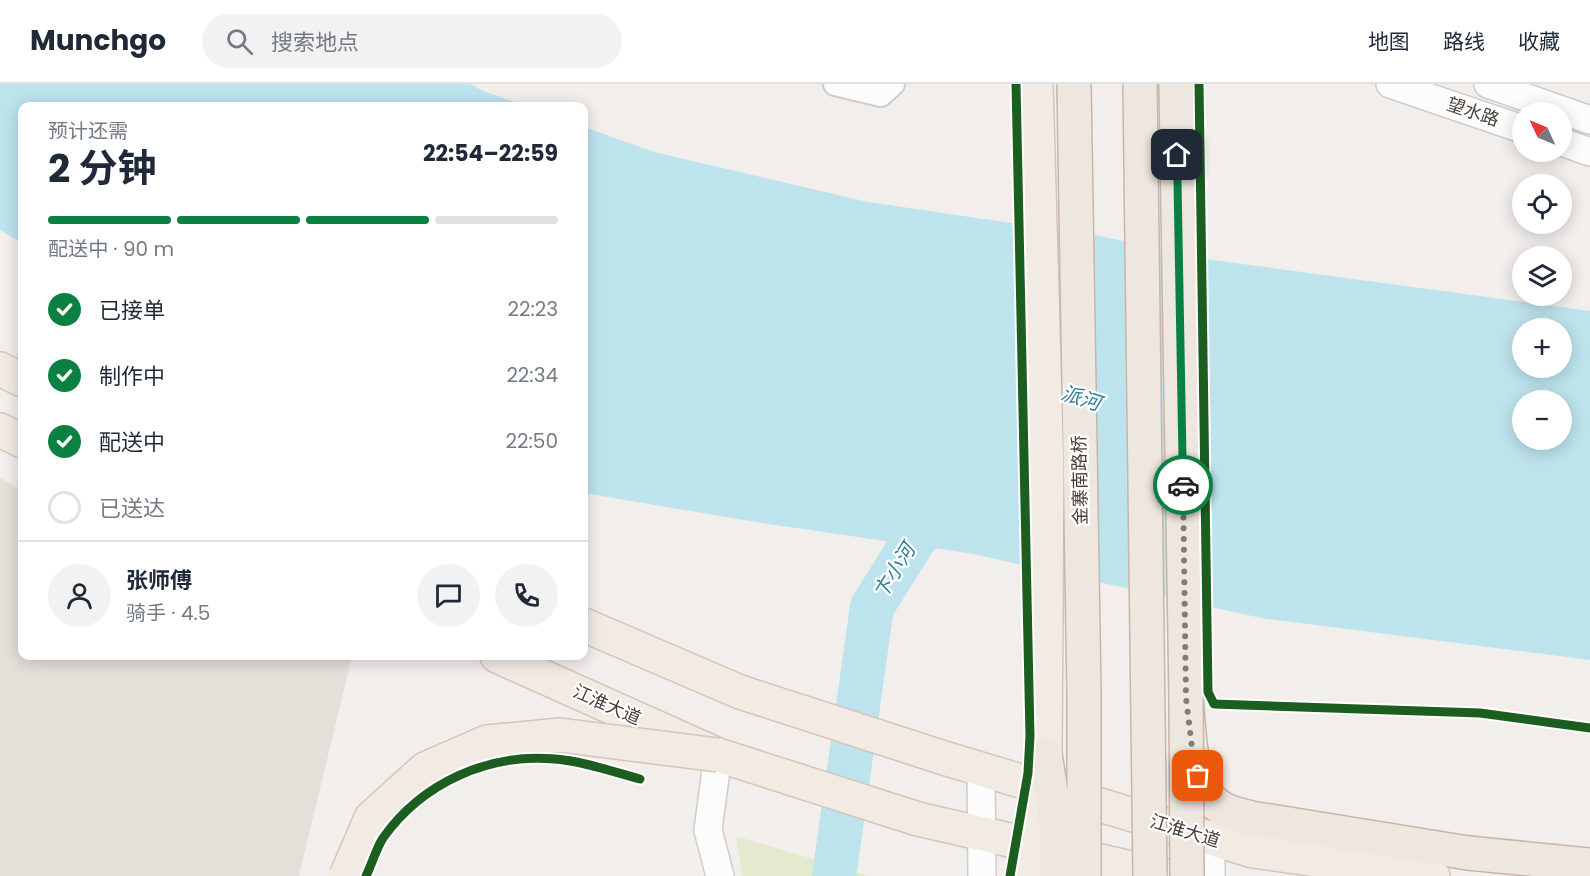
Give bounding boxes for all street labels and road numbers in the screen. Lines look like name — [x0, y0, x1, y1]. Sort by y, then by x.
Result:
street label: 望水路 — [1444, 91, 1503, 132]
street label: 金寨南路桥 — [1066, 435, 1093, 525]
street label: 江淮大道 — [569, 678, 645, 731]
street label: 江淮大道 — [1147, 808, 1223, 853]

